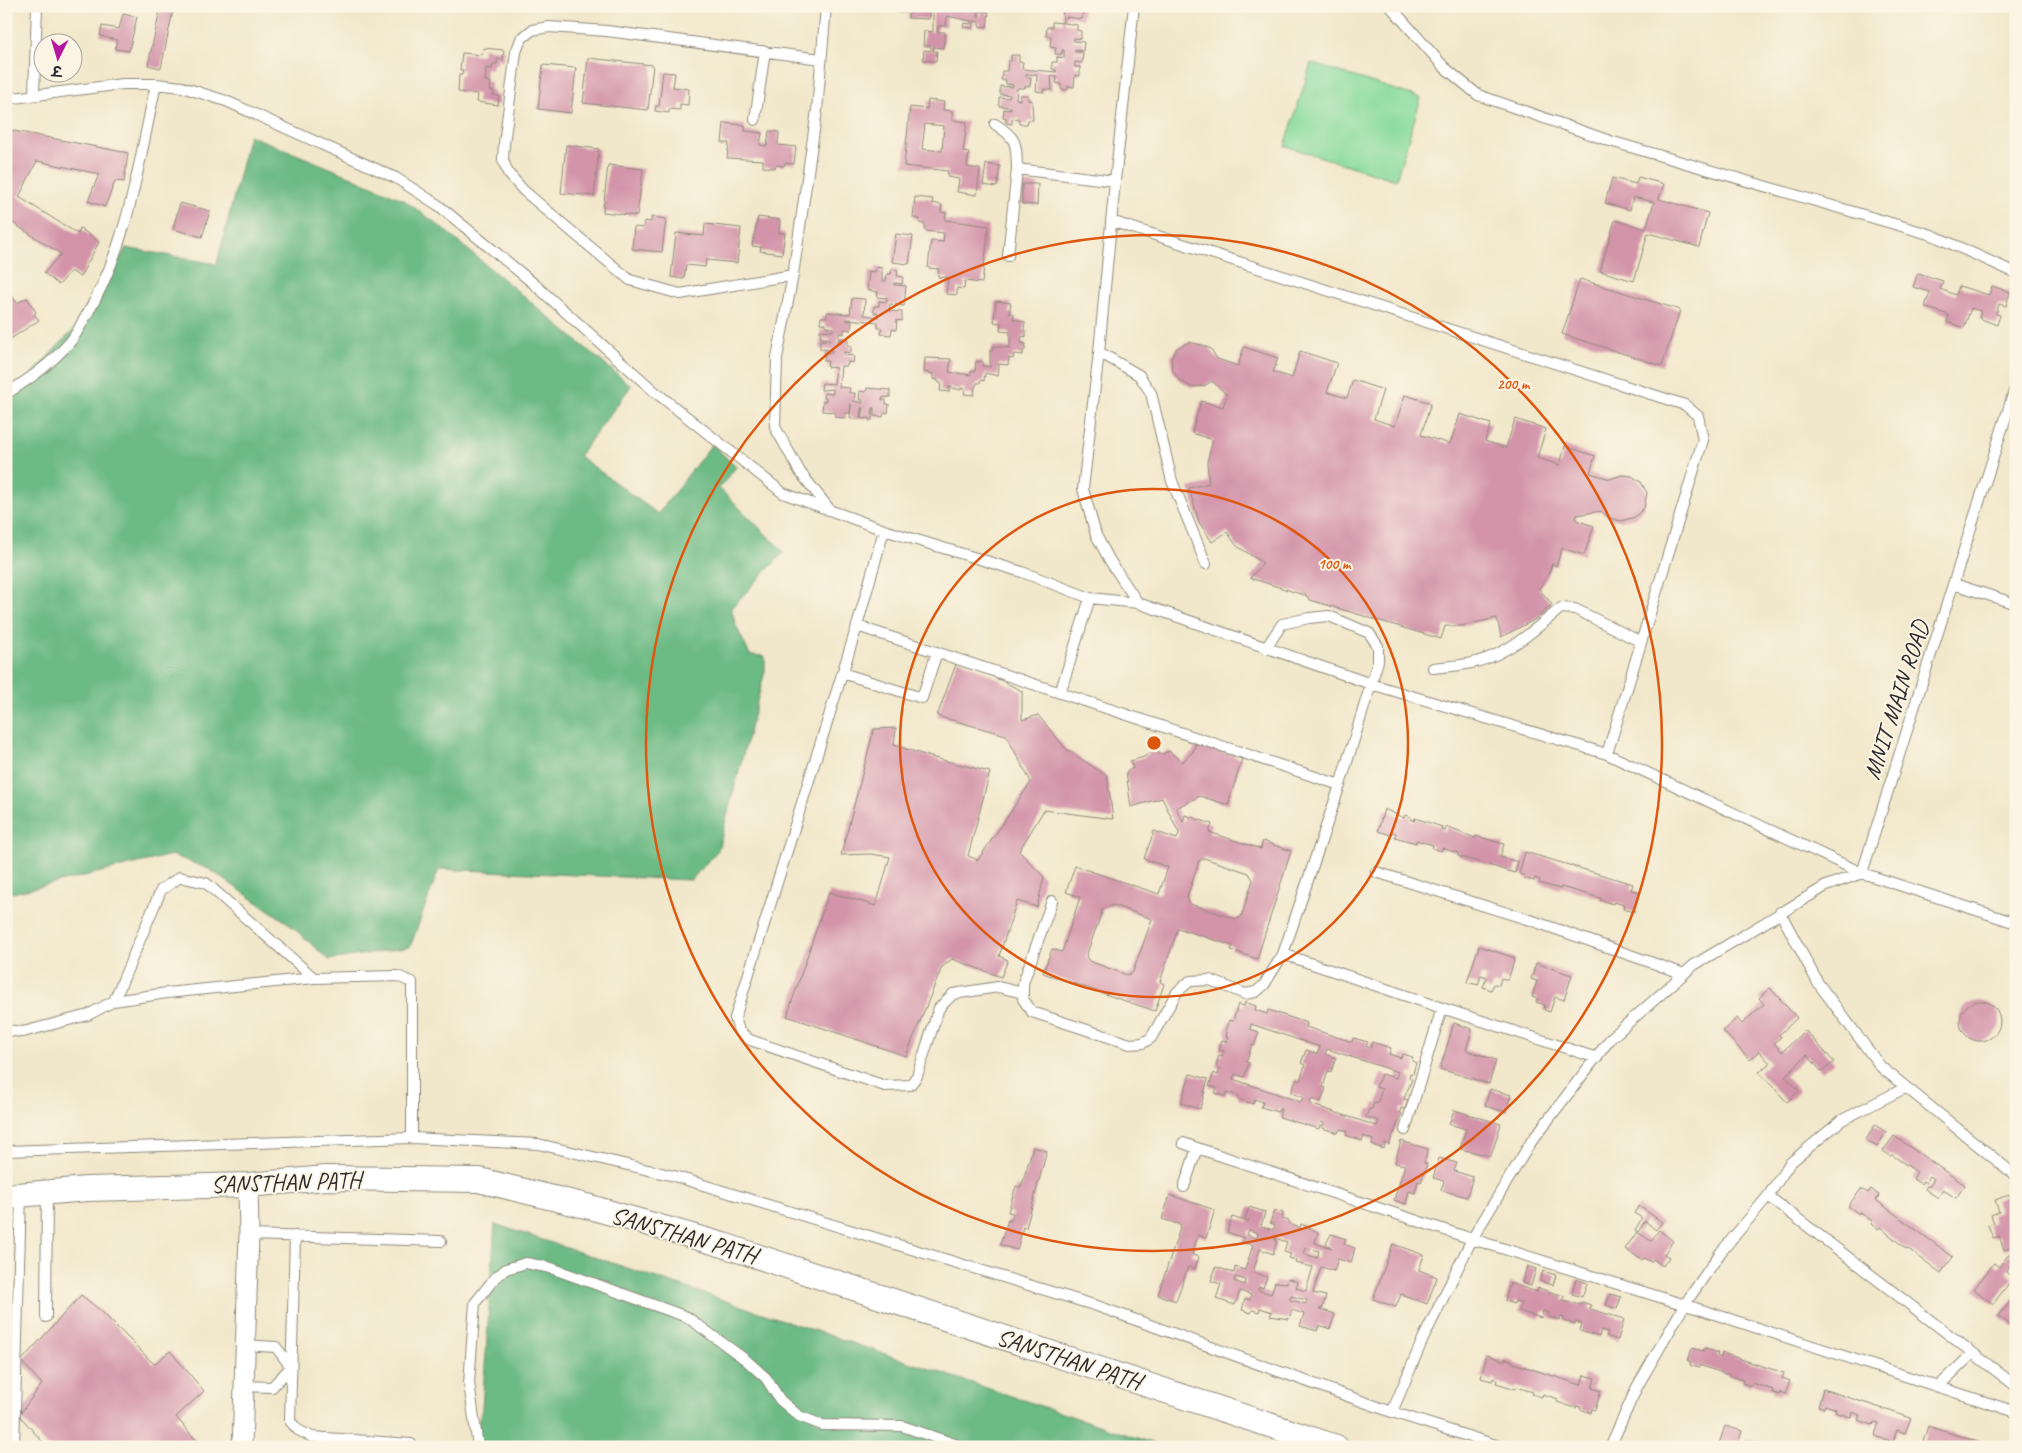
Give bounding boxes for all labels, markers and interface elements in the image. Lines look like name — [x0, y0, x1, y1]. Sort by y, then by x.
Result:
north arrow — [32, 32, 82, 82]
text: उ — [50, 61, 64, 80]
text: 200 m — [1497, 375, 1531, 394]
text: 100 m — [1318, 555, 1352, 574]
street label: MNIT MAIN ROAD — [1856, 615, 1936, 783]
centre of rings — [1145, 734, 1163, 752]
street label: SANSTHAN PATH — [211, 1164, 366, 1200]
street label: SANSTHAN PATH — [608, 1200, 765, 1271]
street label: SANSTHAN PATH — [993, 1322, 1149, 1398]

